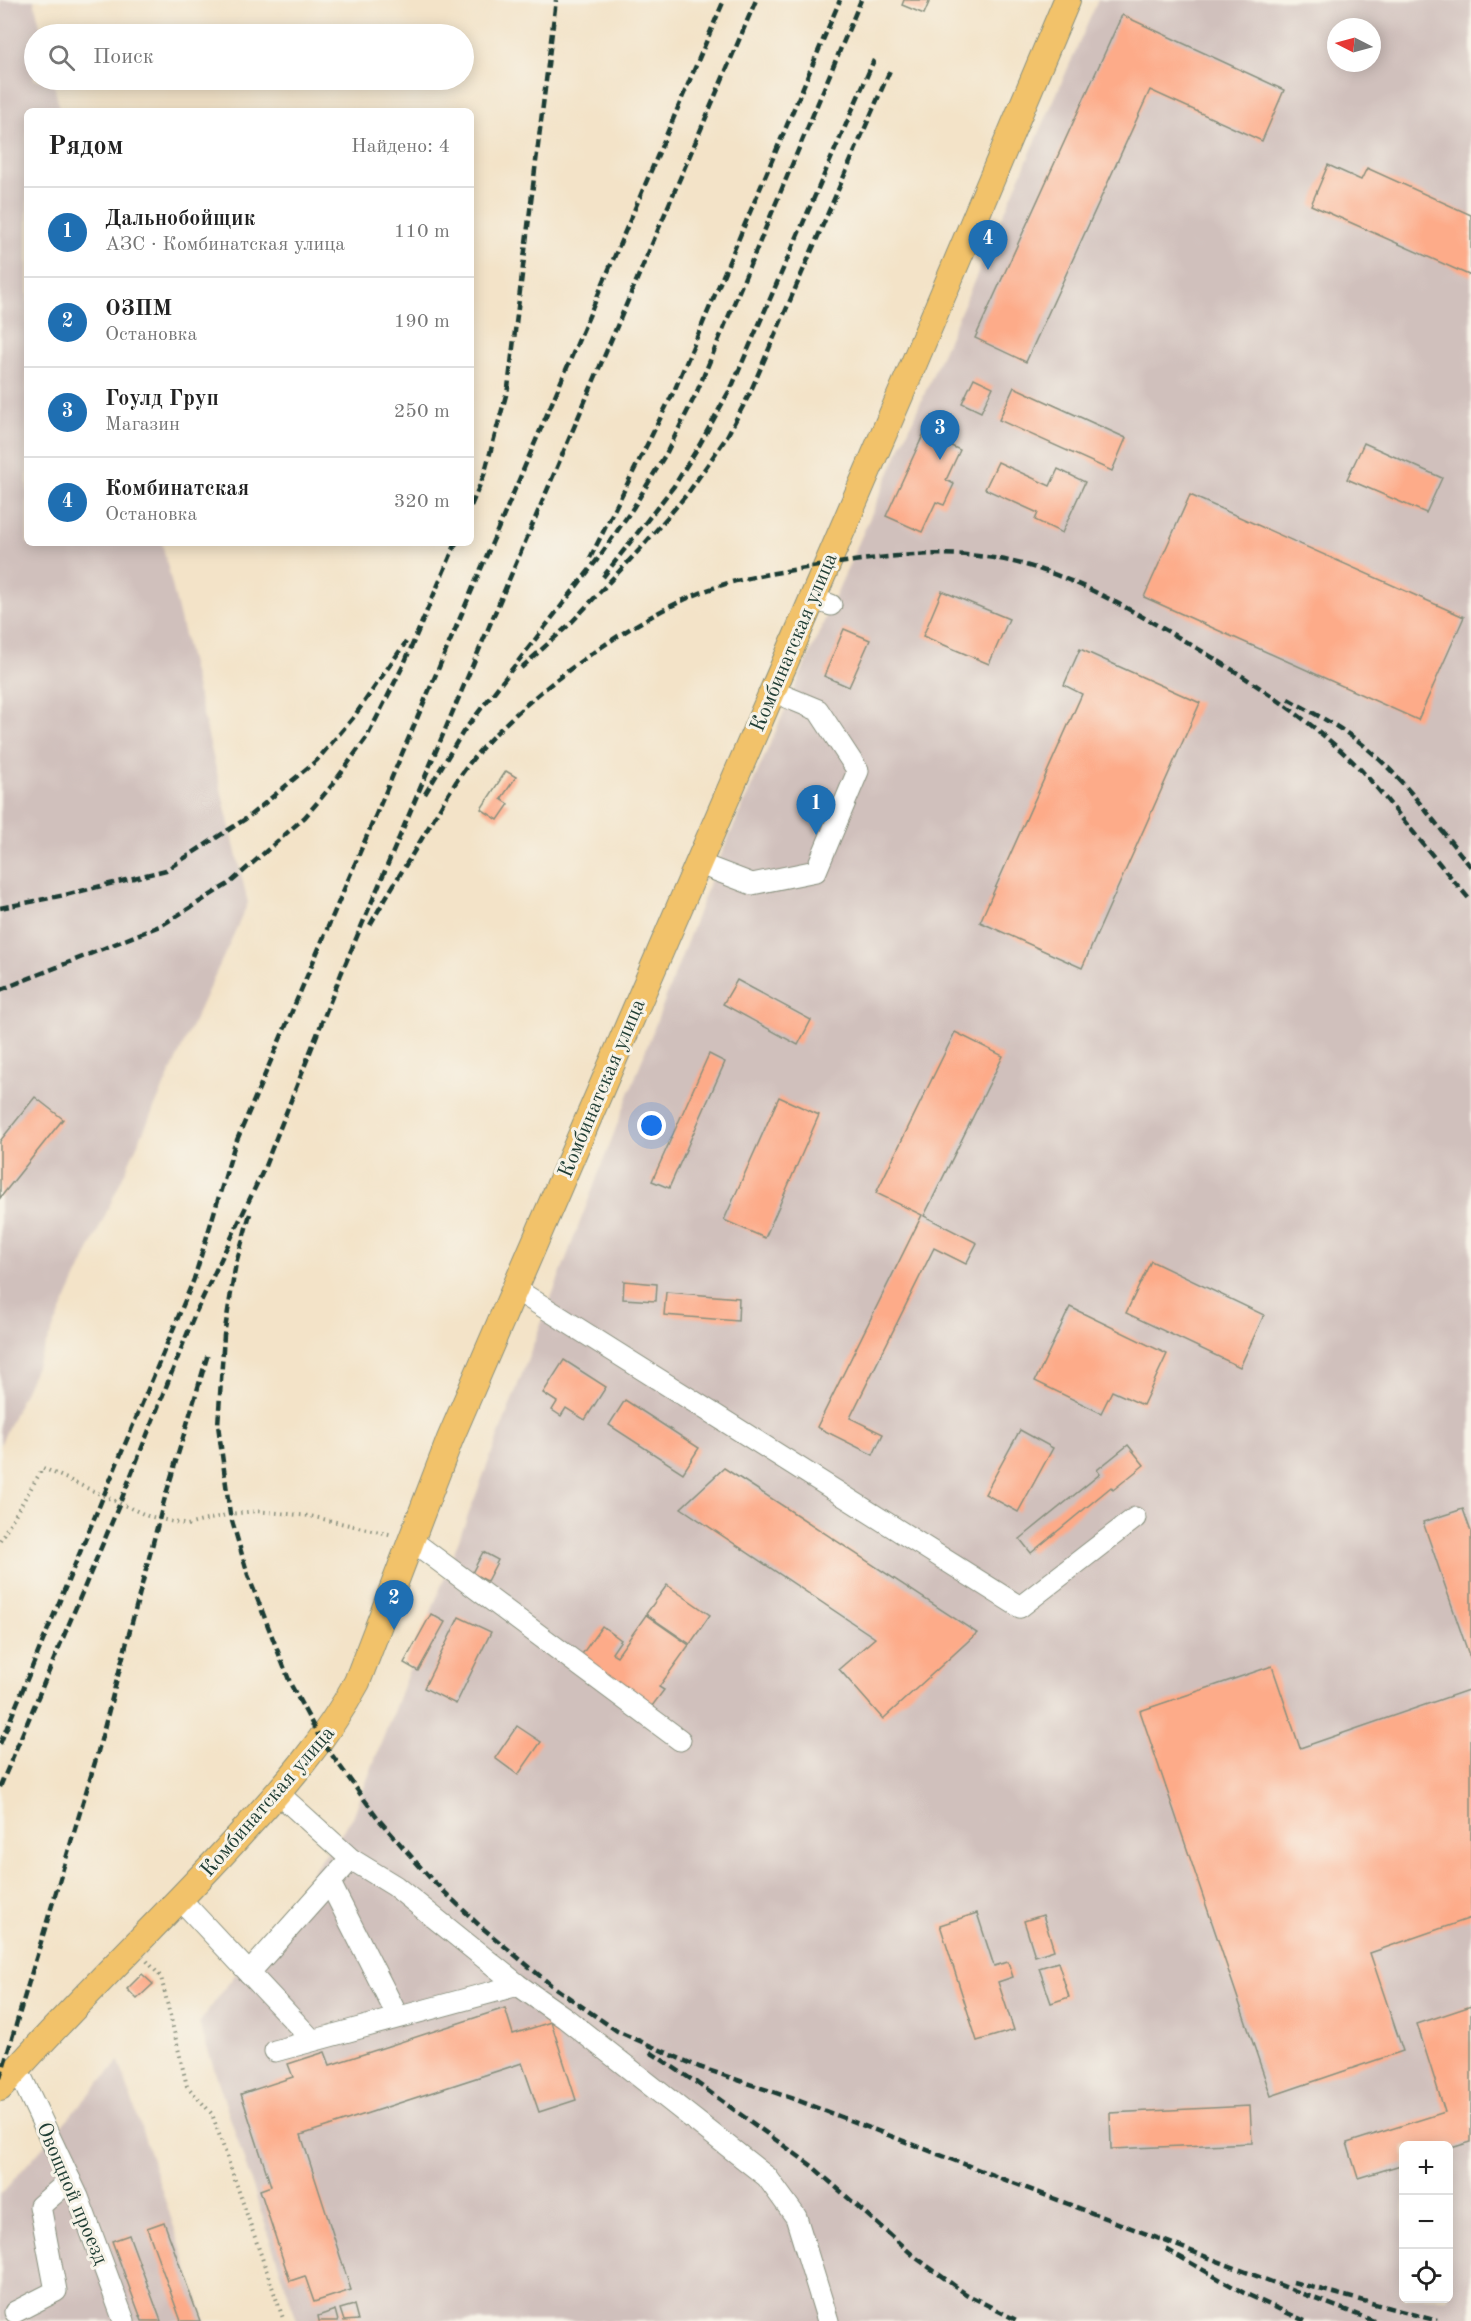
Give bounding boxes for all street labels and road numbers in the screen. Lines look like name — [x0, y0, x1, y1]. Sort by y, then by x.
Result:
street label: Комбинатская улица — [747, 550, 842, 735]
street label: Комбинатская улица — [555, 996, 650, 1181]
street label: Комбинатская улица — [197, 1723, 339, 1881]
street label: Овощной проезд — [32, 2119, 111, 2268]

